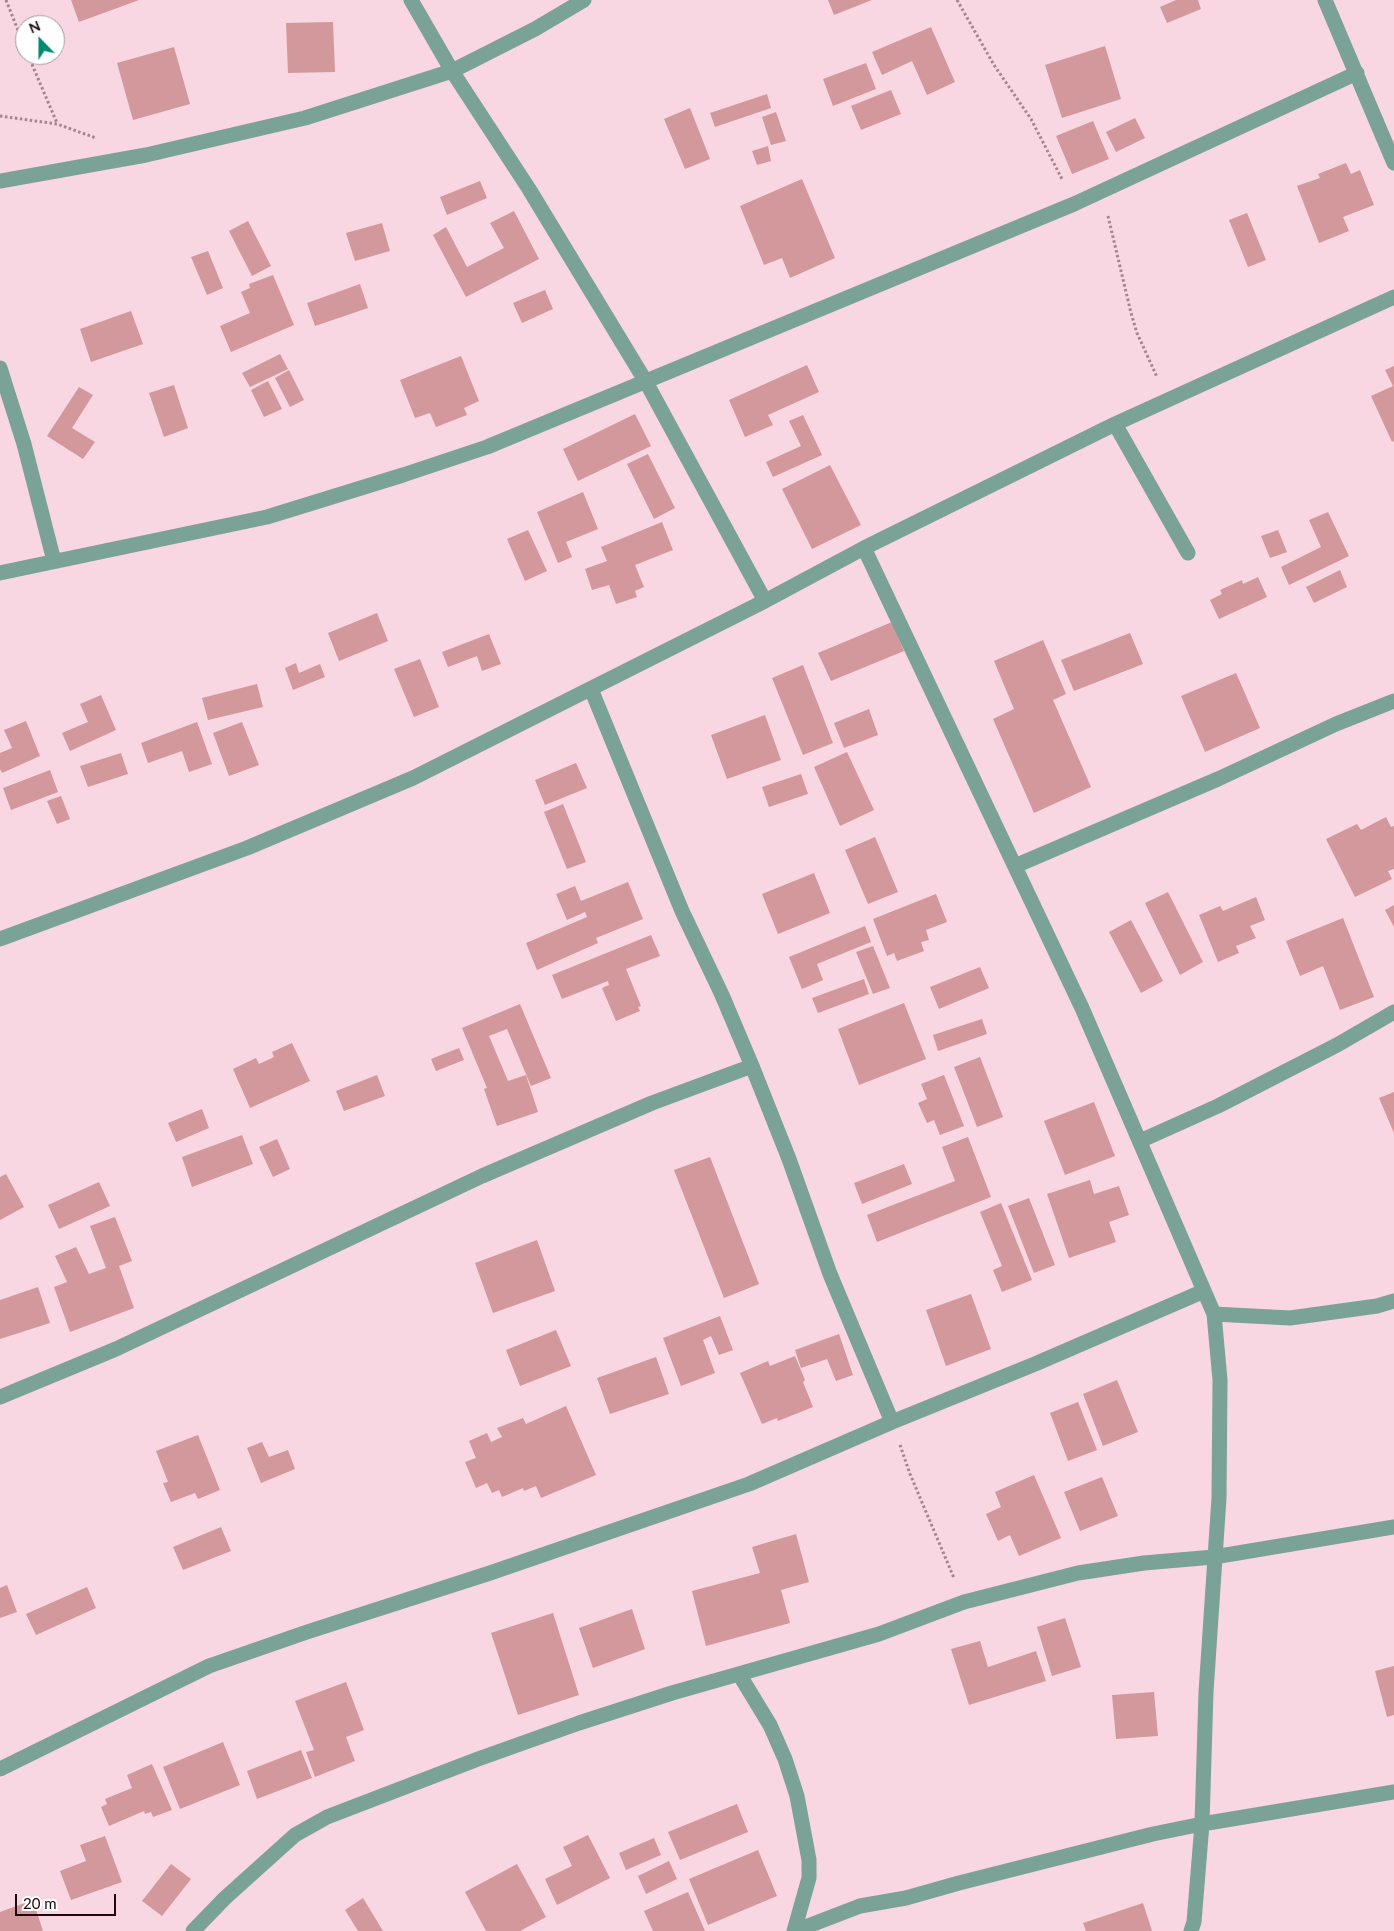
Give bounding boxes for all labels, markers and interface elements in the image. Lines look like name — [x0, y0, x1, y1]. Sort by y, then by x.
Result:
north arrow — [15, 15, 65, 65]
text: N — [26, 17, 43, 36]
scale bar — [18, 1884, 119, 1916]
text: 20 m — [23, 1894, 57, 1912]

